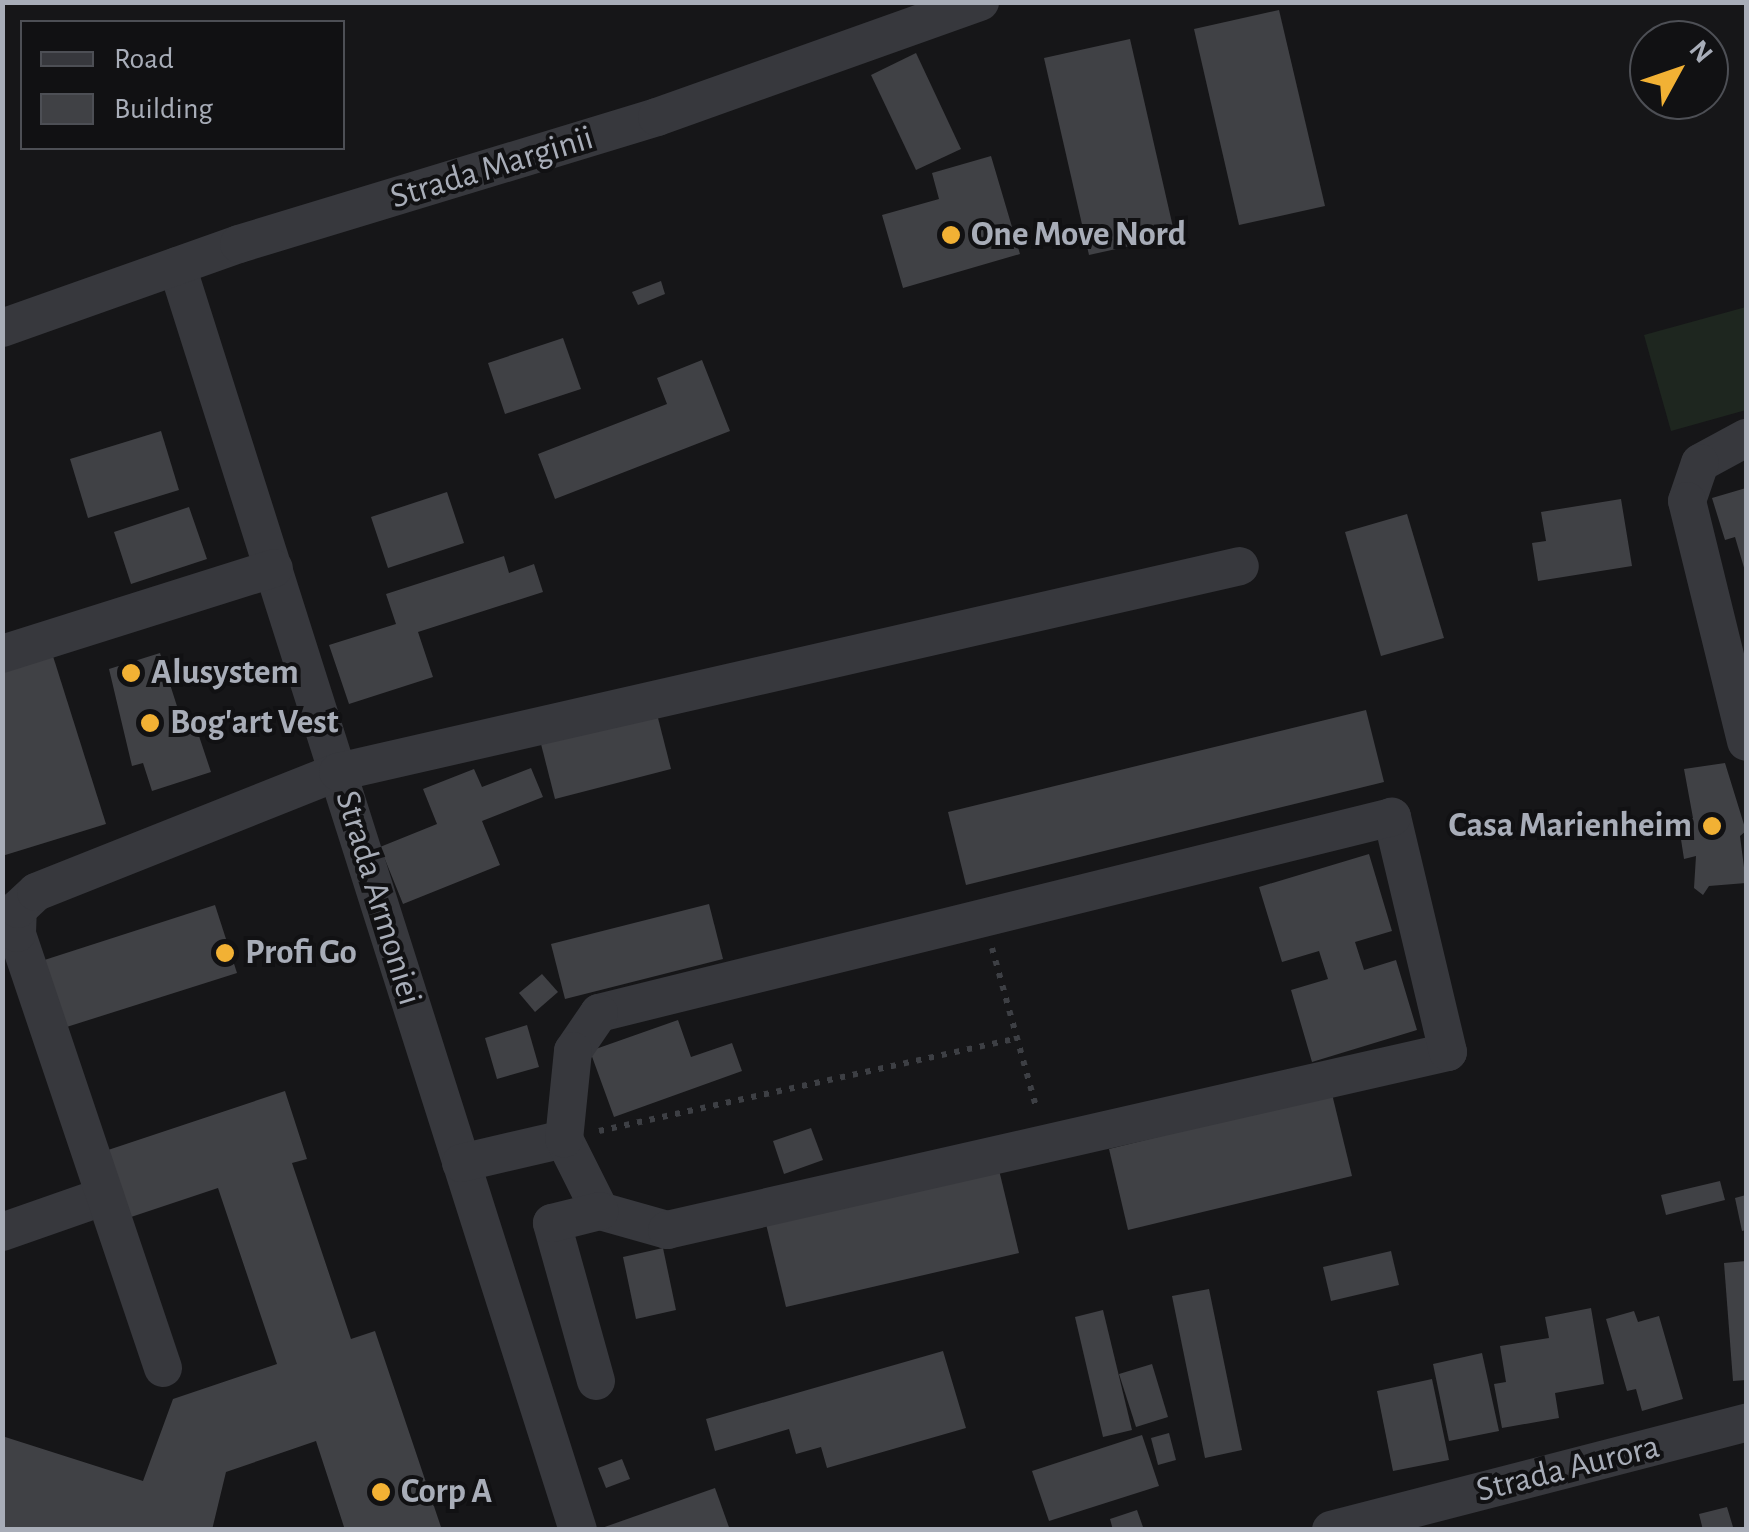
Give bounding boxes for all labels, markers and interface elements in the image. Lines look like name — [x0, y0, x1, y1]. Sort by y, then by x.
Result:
legend — [20, 20, 345, 150]
north arrow — [1629, 20, 1729, 120]
text: N — [1683, 36, 1717, 68]
text: Road — [114, 44, 174, 74]
text: Building — [114, 94, 213, 124]
street label: Strada Marginii — [386, 117, 598, 219]
place label: One Move Nord — [971, 214, 1186, 256]
marker: One Move Nord — [940, 224, 962, 246]
place label: Alusystem — [151, 652, 299, 694]
marker: Alusystem — [120, 662, 142, 684]
place label: Bog'art Vest — [170, 702, 339, 744]
marker: Bog'art Vest — [139, 712, 161, 734]
street label: Strada Armoniei — [325, 786, 431, 1010]
place label: Casa Marienheim — [1448, 805, 1692, 847]
marker: Casa Marienheim — [1701, 815, 1723, 837]
place label: Profi Go — [245, 932, 357, 974]
marker: Profi Go — [214, 942, 236, 964]
street label: Strada Aurora — [1472, 1426, 1664, 1512]
place label: Corp A — [401, 1471, 492, 1513]
marker: Corp A — [370, 1481, 392, 1503]

